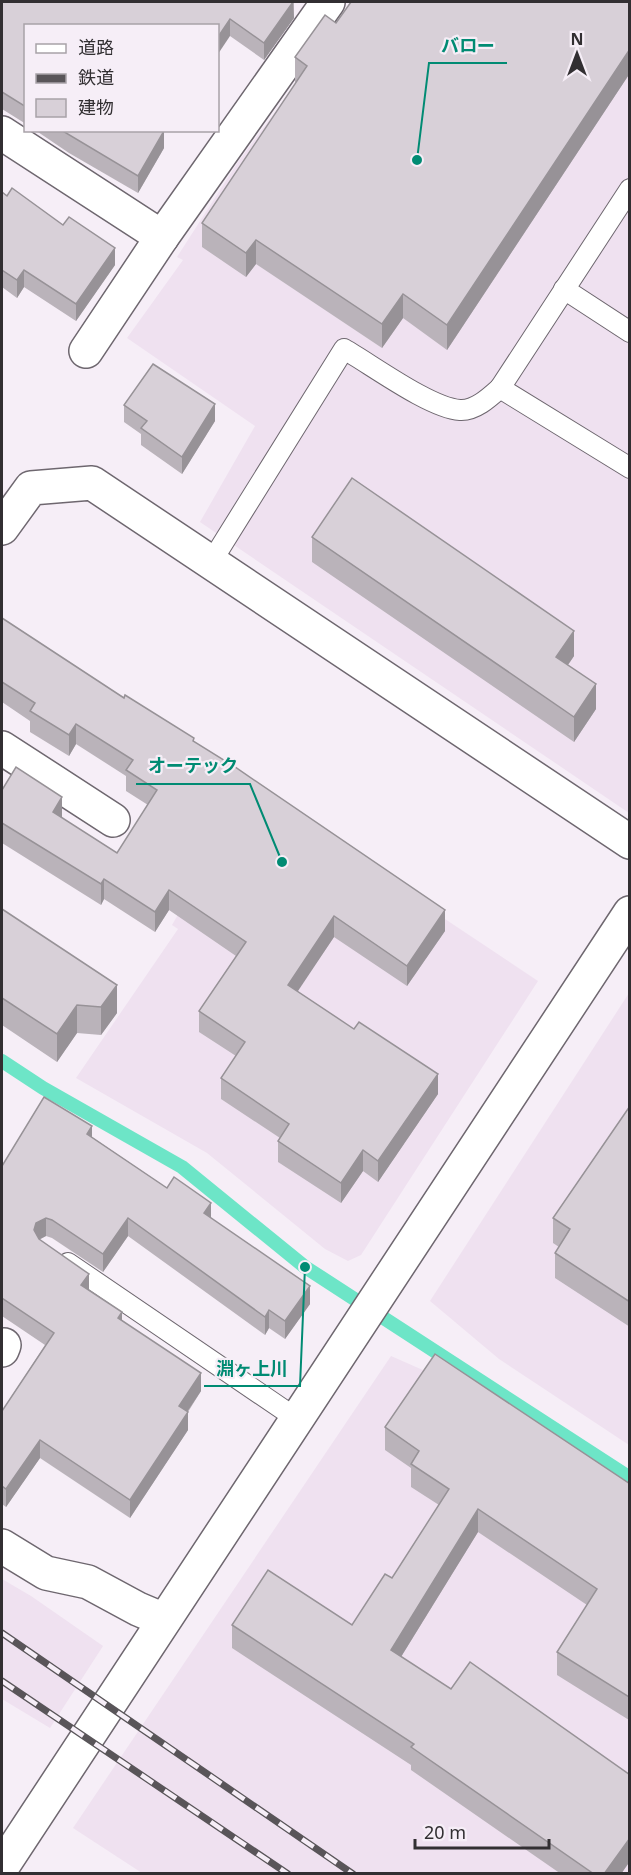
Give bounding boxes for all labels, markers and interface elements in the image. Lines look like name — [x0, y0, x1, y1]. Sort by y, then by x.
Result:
legend — [24, 24, 219, 132]
north arrow — [547, 24, 607, 84]
callout: バロー — [429, 27, 507, 63]
text: N — [570, 28, 584, 50]
text: バロー — [441, 33, 495, 57]
text: 道路 — [78, 35, 114, 59]
text: 鉄道 — [78, 65, 114, 89]
text: 建物 — [78, 95, 114, 119]
callout: オーテック — [136, 748, 250, 784]
text: オーテック — [148, 753, 238, 777]
callout: 淵ヶ上川 — [204, 1350, 300, 1386]
text: 淵ヶ上川 — [216, 1356, 288, 1380]
scale bar — [415, 1812, 548, 1850]
text: 20 m — [424, 1820, 466, 1844]

